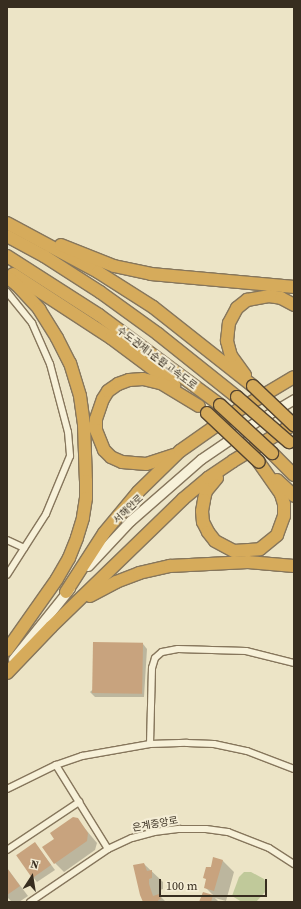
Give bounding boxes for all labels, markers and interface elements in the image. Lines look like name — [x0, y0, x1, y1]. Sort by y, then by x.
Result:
street label: 수도권제1순환고속도로 — [115, 324, 199, 392]
street label: 서해안로 — [110, 492, 146, 526]
street label: 은계중앙로 — [131, 814, 179, 834]
north arrow — [12, 857, 52, 897]
text: N — [29, 857, 40, 873]
scale bar — [161, 871, 269, 897]
text: 100 m — [166, 878, 198, 894]

